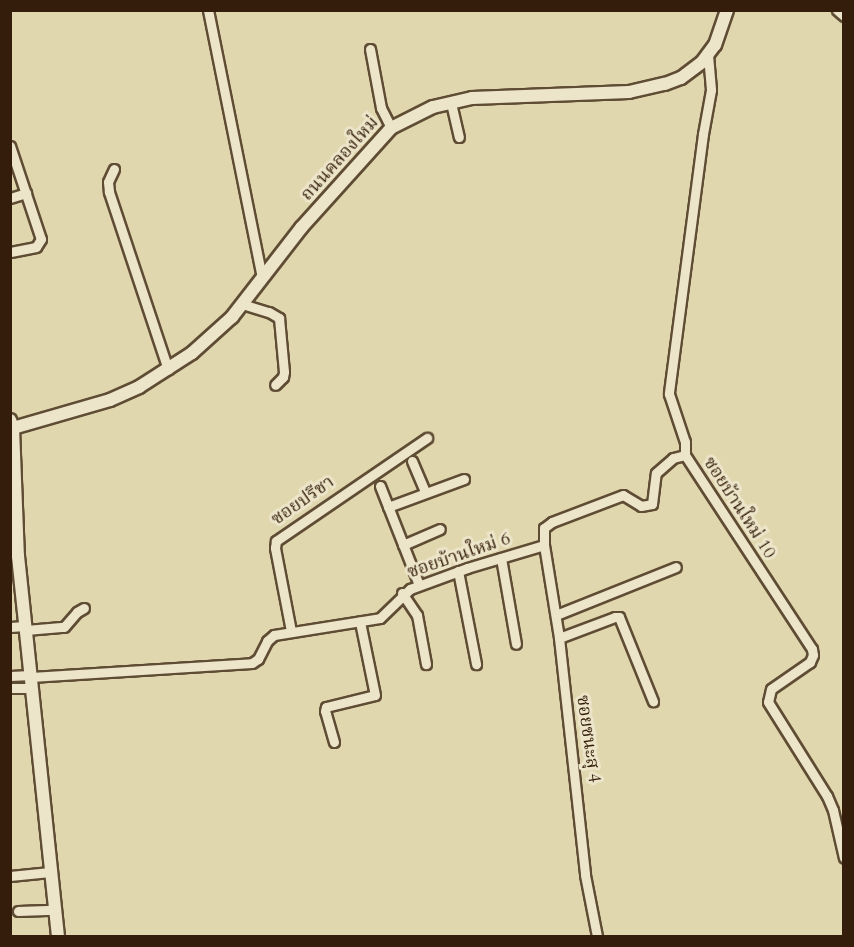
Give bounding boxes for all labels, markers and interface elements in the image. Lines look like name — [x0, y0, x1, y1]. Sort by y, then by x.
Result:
street label: ถนนคลองใหม่ — [297, 112, 383, 206]
street label: ซอยบ้านใหม่ 10 — [698, 453, 780, 563]
street label: ซอยปรีชา — [267, 472, 339, 530]
street label: ซอยบ้านใหม่ 6 — [405, 528, 513, 584]
street label: ซอยชนะสุ 4 — [571, 694, 605, 784]

